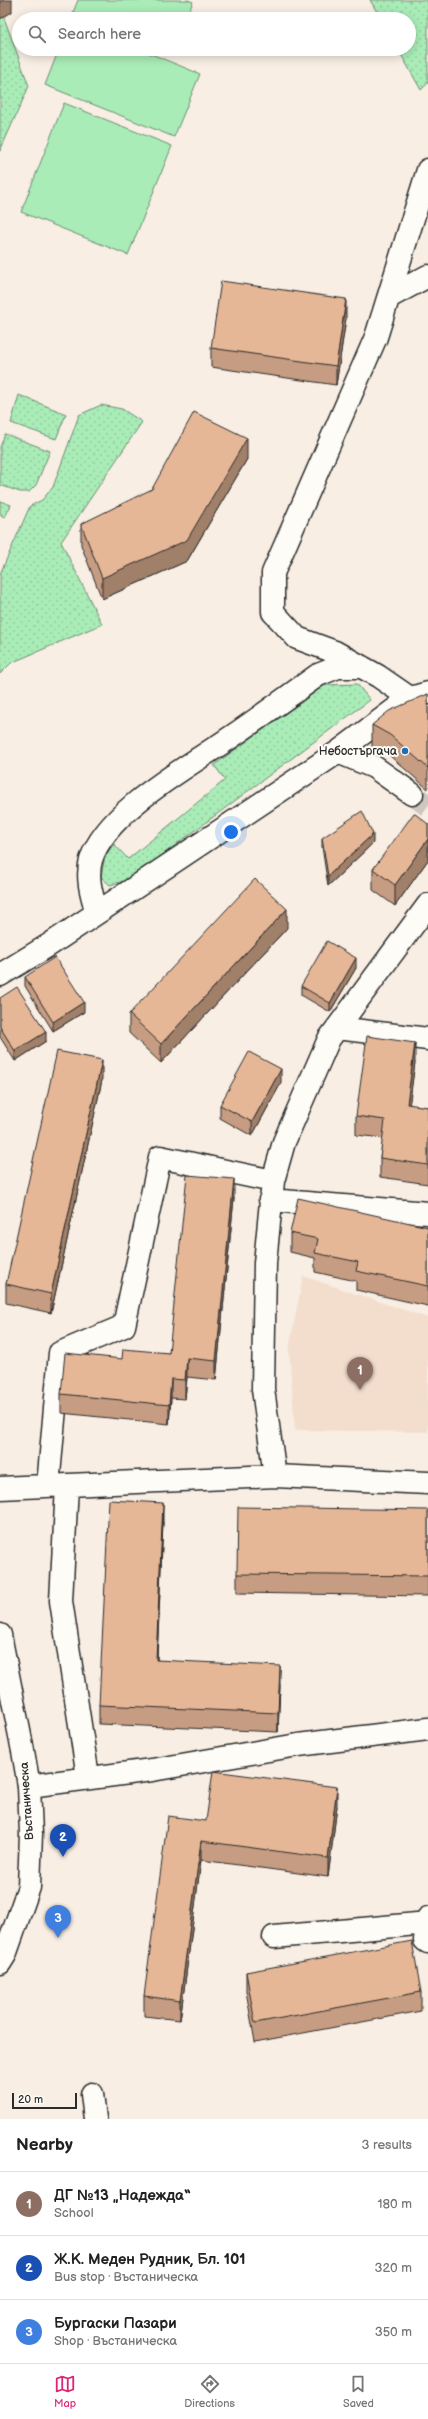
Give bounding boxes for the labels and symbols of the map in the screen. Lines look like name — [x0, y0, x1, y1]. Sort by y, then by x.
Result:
place label: Небостъргача — [319, 744, 397, 759]
marker: Небостъргача — [400, 746, 410, 756]
your location — [221, 822, 241, 842]
pin: 1 — [347, 1357, 373, 1390]
street label: Въстаническа — [17, 1761, 37, 1841]
pin: 2 — [50, 1824, 76, 1857]
pin: 3 — [45, 1905, 71, 1938]
scale bar — [12, 2091, 77, 2110]

